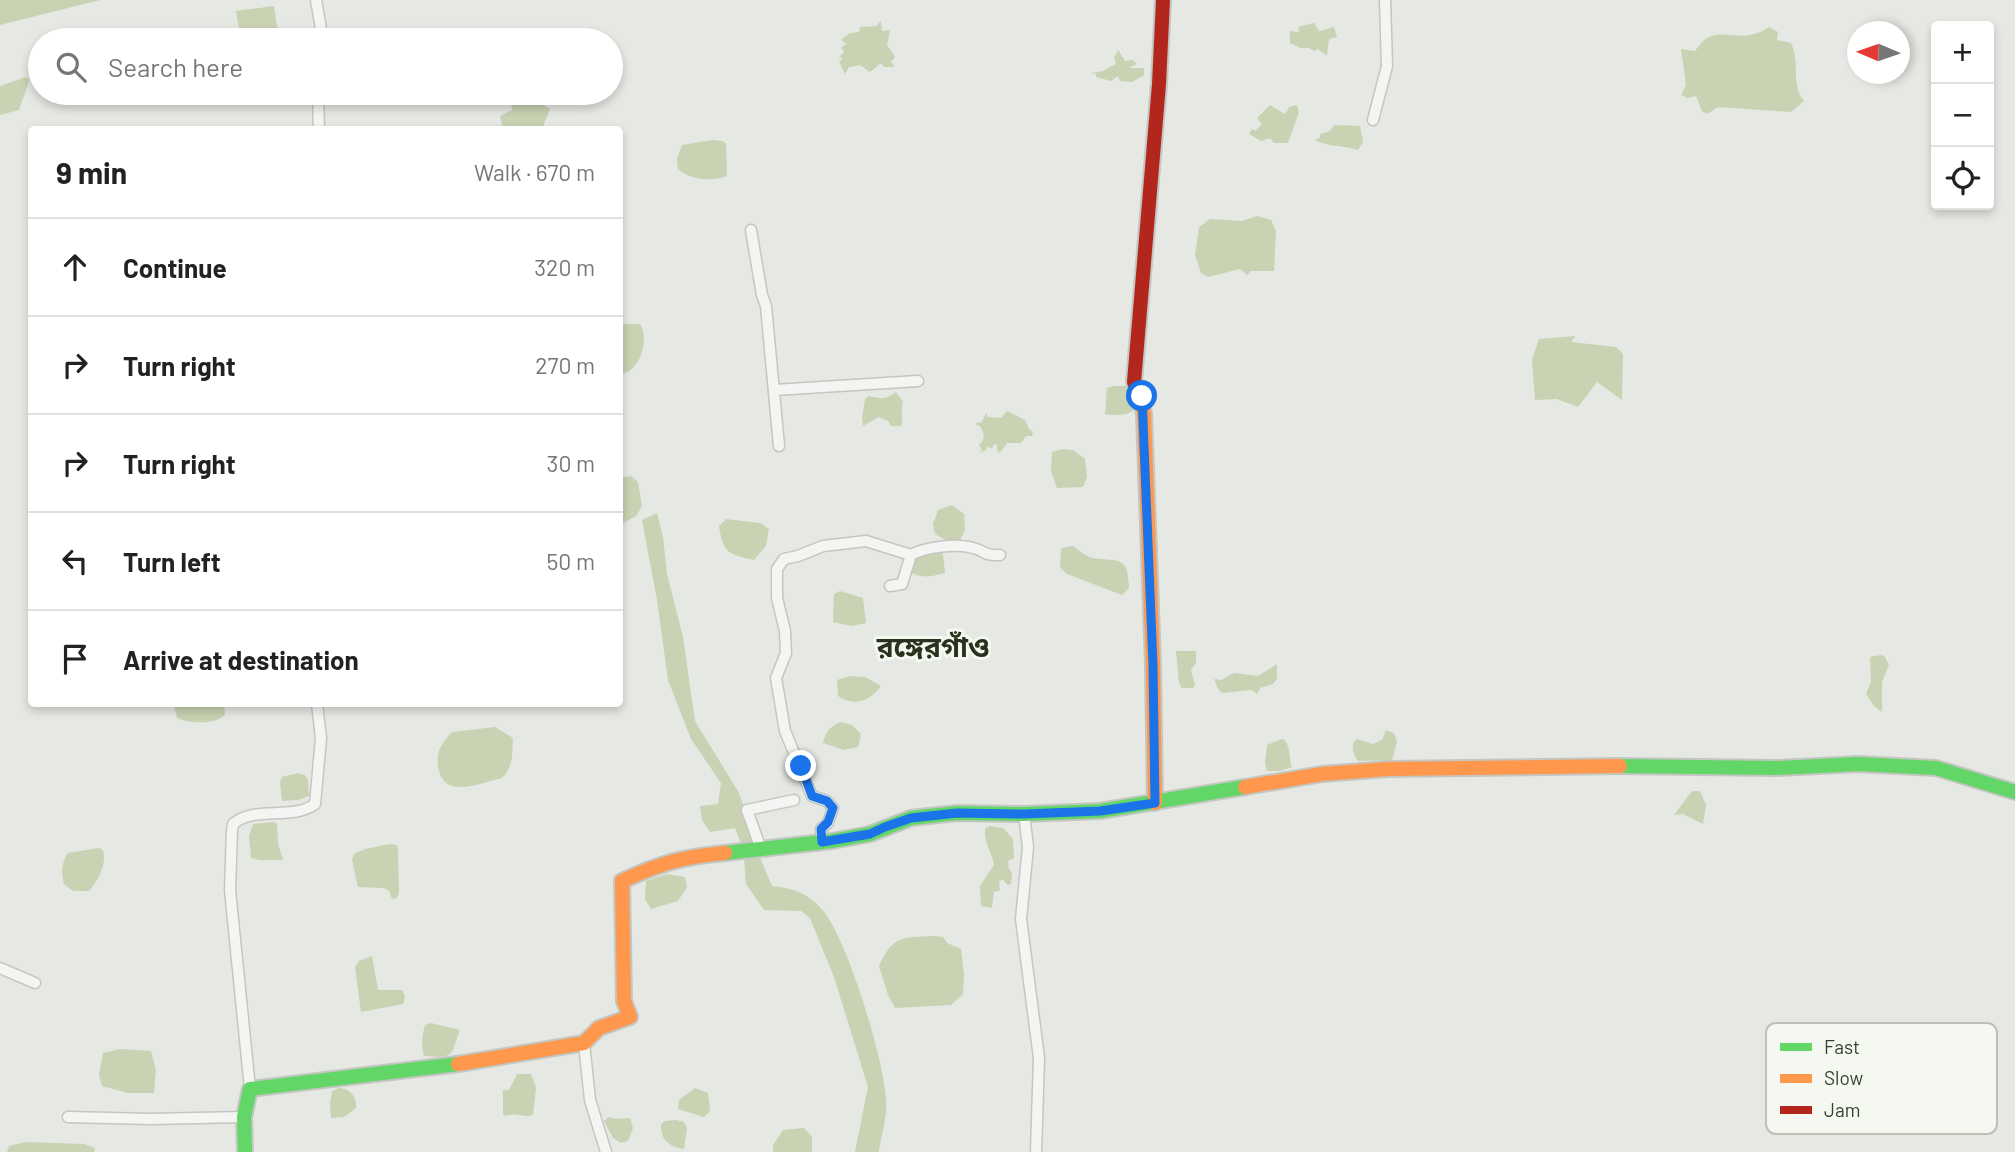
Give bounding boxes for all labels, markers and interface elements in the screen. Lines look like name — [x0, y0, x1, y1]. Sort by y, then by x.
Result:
north arrow — [1847, 21, 1910, 84]
map controls — [1931, 21, 1994, 210]
button: + — [1931, 21, 1994, 84]
search box — [28, 28, 623, 105]
icon: search — [52, 48, 90, 86]
text: Search here — [108, 51, 243, 82]
button: − — [1931, 84, 1994, 147]
button: locate — [1931, 147, 1994, 210]
text: 9 min — [56, 154, 127, 190]
text: Walk · 670 m — [474, 158, 595, 186]
icon: ahead — [56, 248, 94, 286]
text: Continue — [123, 252, 227, 283]
text: 320 m — [534, 253, 595, 281]
icon: right — [56, 346, 94, 384]
text: Turn right — [123, 350, 236, 381]
text: 270 m — [535, 351, 595, 379]
route start — [1126, 380, 1157, 411]
icon: right — [56, 444, 94, 482]
text: Turn right — [123, 448, 236, 479]
text: 30 m — [547, 449, 595, 477]
icon: left — [56, 542, 94, 580]
text: Turn left — [123, 546, 221, 577]
text: 50 m — [547, 547, 595, 575]
district label: রঙ্গেরগাঁও — [876, 629, 989, 663]
icon: arrive — [56, 640, 94, 678]
text: Arrive at destination — [123, 644, 359, 675]
route end — [785, 750, 816, 781]
legend — [1766, 1023, 1997, 1134]
text: Fast — [1824, 1035, 1860, 1058]
text: Slow — [1824, 1066, 1863, 1089]
text: Jam — [1824, 1098, 1860, 1121]

